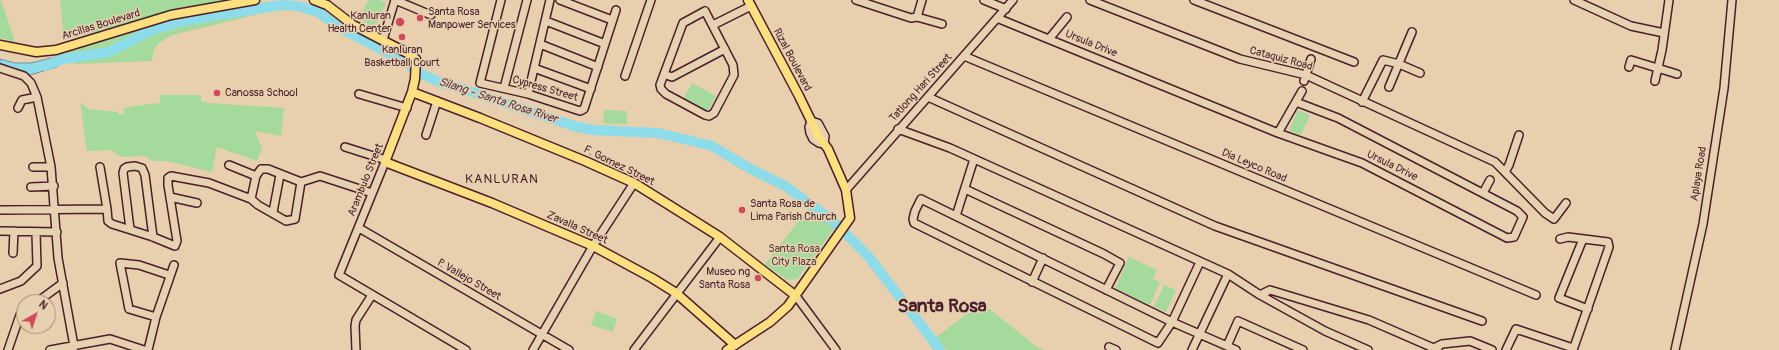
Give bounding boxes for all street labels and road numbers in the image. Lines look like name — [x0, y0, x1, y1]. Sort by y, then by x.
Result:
street label: Arcillas Boulevard — [60, 7, 142, 43]
street label: Rizal Boulevard — [770, 26, 814, 94]
street label: Ursula Drive — [1063, 28, 1119, 60]
street label: Cataquiz Road — [1248, 44, 1314, 74]
street label: Tatlong Hari Street — [887, 51, 955, 125]
street label: Cypress Street — [511, 73, 579, 105]
street label: Arambulo Street — [345, 142, 387, 218]
street label: F. Gomez Street — [581, 143, 657, 189]
street label: Dia Leyco Road — [1220, 146, 1288, 186]
street label: Aplaya Road — [1688, 146, 1710, 202]
street label: Ursula Drive — [1364, 148, 1420, 184]
street label: Zavalla Street — [545, 209, 609, 247]
street label: P. Vallejo Street — [435, 256, 503, 304]

